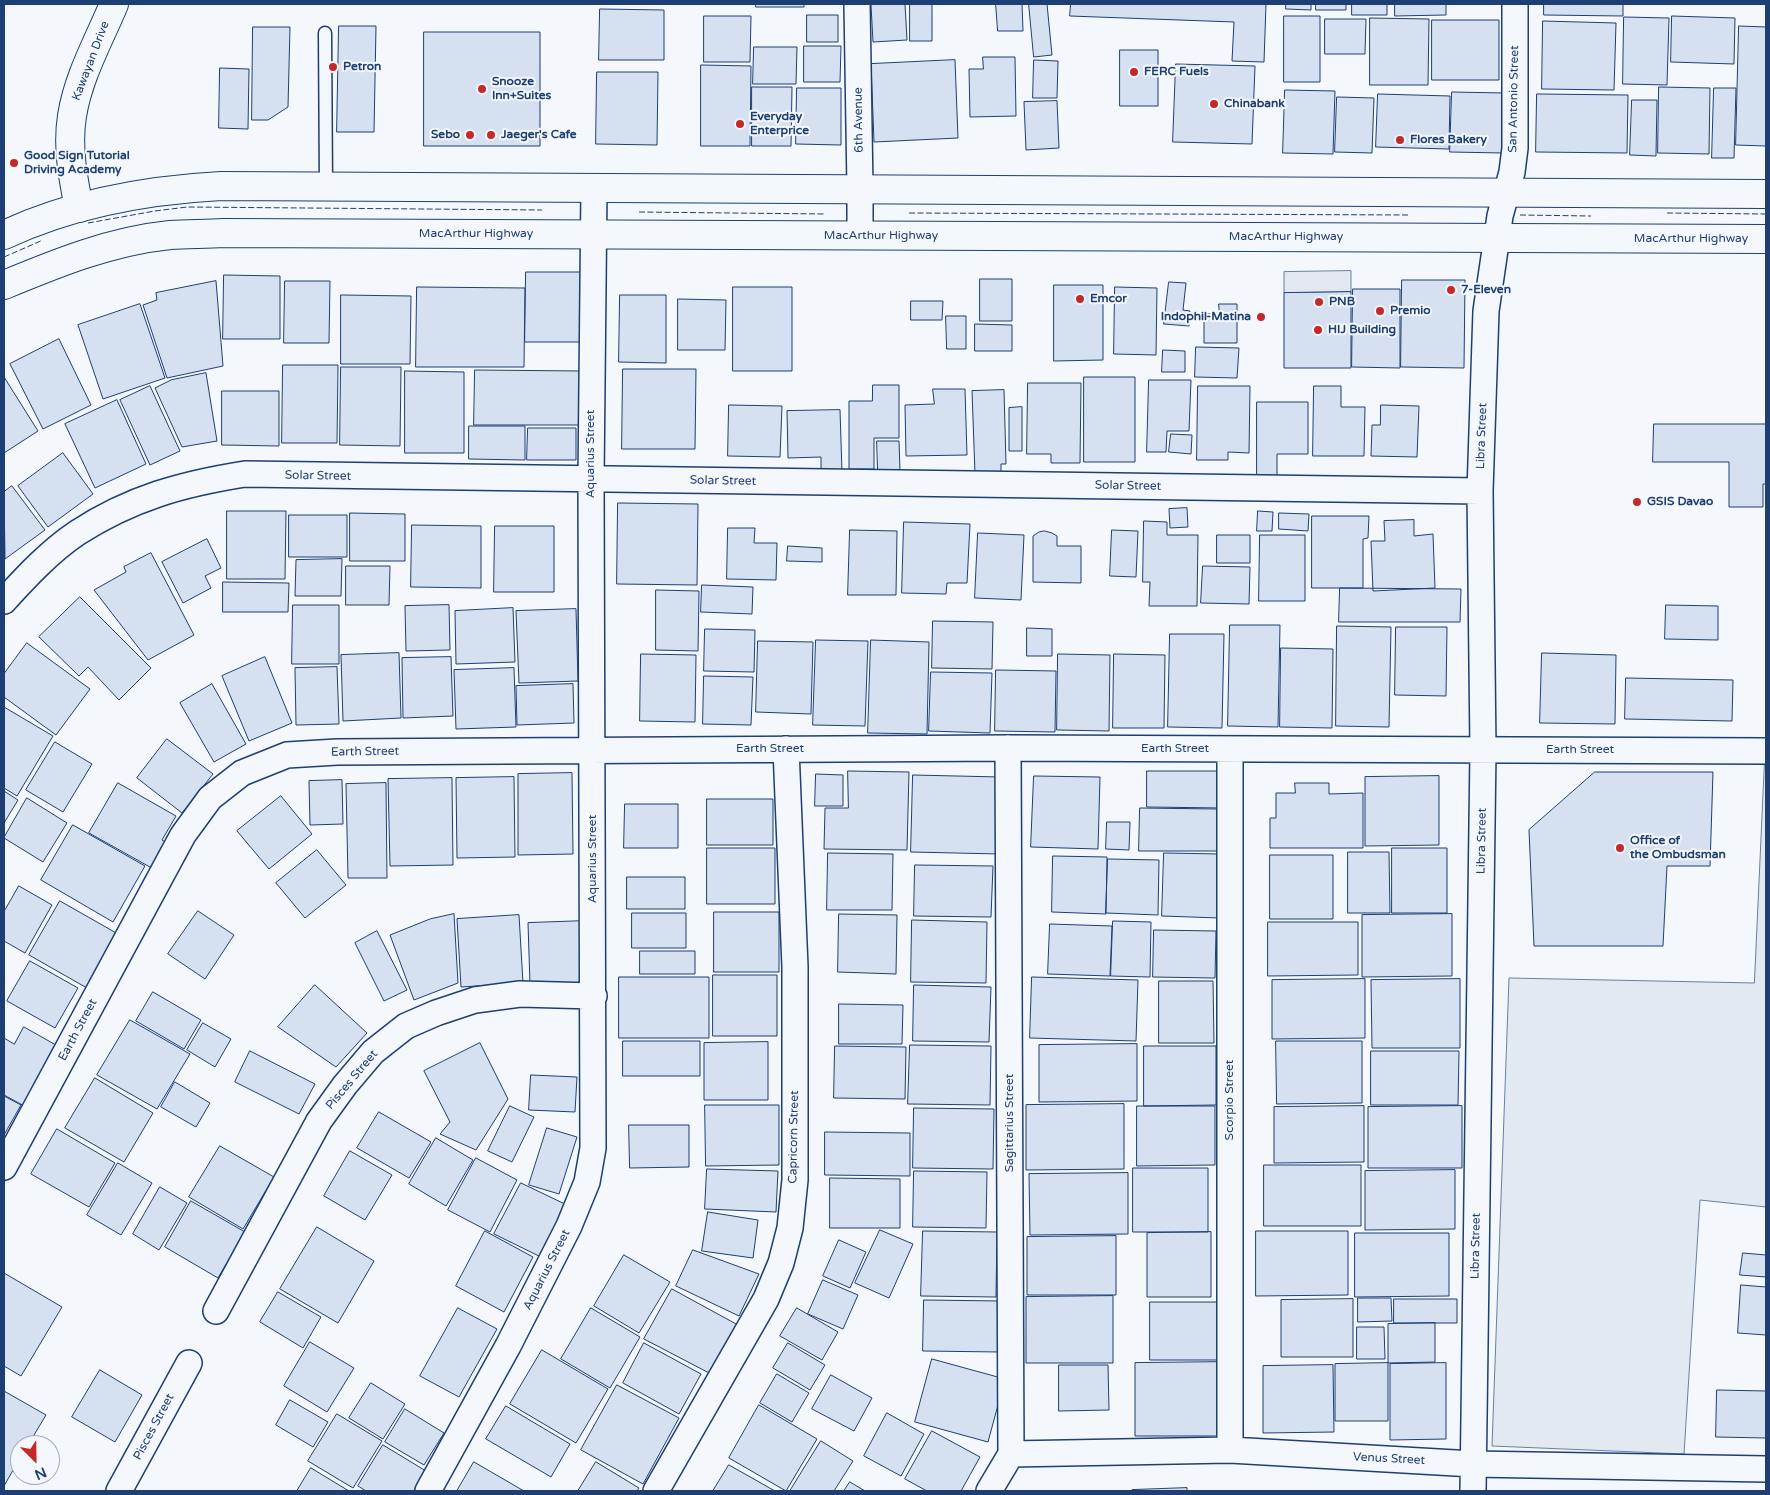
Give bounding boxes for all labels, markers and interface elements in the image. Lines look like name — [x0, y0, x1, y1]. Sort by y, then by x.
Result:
street label: Kawayan Drive — [69, 19, 113, 103]
street label: San Antonio Street — [1506, 45, 1522, 153]
place label: Petron — [343, 60, 381, 74]
marker: Petron — [327, 61, 339, 73]
place label: FERC Fuels — [1144, 65, 1209, 79]
marker: FERC Fuels — [1128, 66, 1140, 78]
place label: Snooze Inn+Suites — [492, 75, 551, 103]
marker: Snooze Inn+Suites — [476, 83, 488, 95]
street label: 6th Avenue — [851, 87, 867, 153]
place label: Chinabank — [1224, 97, 1285, 111]
marker: Chinabank — [1208, 98, 1220, 110]
place label: Everyday Enterprice — [750, 110, 809, 138]
marker: Everyday Enterprice — [734, 118, 746, 130]
place label: Sebo — [431, 128, 460, 142]
place label: Jaeger's Cafe — [501, 128, 577, 142]
marker: Sebo — [464, 129, 476, 141]
marker: Jaeger's Cafe — [485, 129, 497, 141]
place label: Flores Bakery — [1410, 133, 1487, 147]
marker: Flores Bakery — [1394, 134, 1406, 146]
place label: Good Sign Tutorial Driving Academy — [24, 149, 130, 177]
marker: Good Sign Tutorial Driving Academy — [8, 157, 20, 169]
street label: MacArthur Highway — [419, 227, 533, 241]
street label: MacArthur Highway — [824, 229, 938, 243]
street label: MacArthur Highway — [1229, 230, 1343, 244]
street label: MacArthur Highway — [1634, 232, 1748, 246]
place label: 7-Eleven — [1461, 283, 1511, 297]
marker: 7-Eleven — [1445, 284, 1457, 296]
place label: Emcor — [1090, 292, 1127, 306]
marker: Emcor — [1074, 293, 1086, 305]
place label: PNB — [1329, 295, 1355, 309]
marker: PNB — [1313, 296, 1325, 308]
place label: Premio — [1390, 304, 1430, 318]
marker: Premio — [1374, 305, 1386, 317]
place label: Indophil-Matina — [1161, 310, 1251, 324]
marker: Indophil-Matina — [1255, 311, 1267, 323]
place label: HIJ Building — [1328, 323, 1396, 337]
marker: HIJ Building — [1312, 324, 1324, 336]
street label: Libra Street — [1474, 403, 1490, 469]
street label: Aquarius Street — [584, 410, 598, 498]
street label: Solar Street — [285, 468, 351, 484]
street label: Solar Street — [690, 473, 756, 489]
street label: Solar Street — [1095, 478, 1161, 494]
place label: GSIS Davao — [1647, 495, 1713, 509]
marker: GSIS Davao — [1631, 496, 1643, 508]
street label: Earth Street — [736, 742, 804, 756]
street label: Earth Street — [1141, 742, 1209, 756]
street label: Earth Street — [1546, 743, 1614, 757]
street label: Earth Street — [331, 744, 399, 760]
street label: Libra Street — [1474, 808, 1490, 874]
street label: Aquarius Street — [586, 815, 600, 903]
place label: Office of the Ombudsman — [1630, 834, 1726, 862]
marker: Office of the Ombudsman — [1614, 842, 1626, 854]
street label: Earth Street — [56, 997, 100, 1063]
street label: Pisces Street — [323, 1047, 381, 1113]
street label: Scorpio Street — [1223, 1060, 1237, 1140]
street label: Sagittarius Street — [1003, 1074, 1017, 1172]
street label: Capricorn Street — [786, 1090, 802, 1184]
street label: Libra Street — [1468, 1213, 1484, 1279]
street label: Aquarius Street — [520, 1227, 574, 1313]
street label: Pisces Street — [130, 1391, 178, 1463]
north arrow — [10, 1435, 60, 1485]
street label: Venus Street — [1353, 1450, 1425, 1468]
text: N — [32, 1463, 49, 1483]

